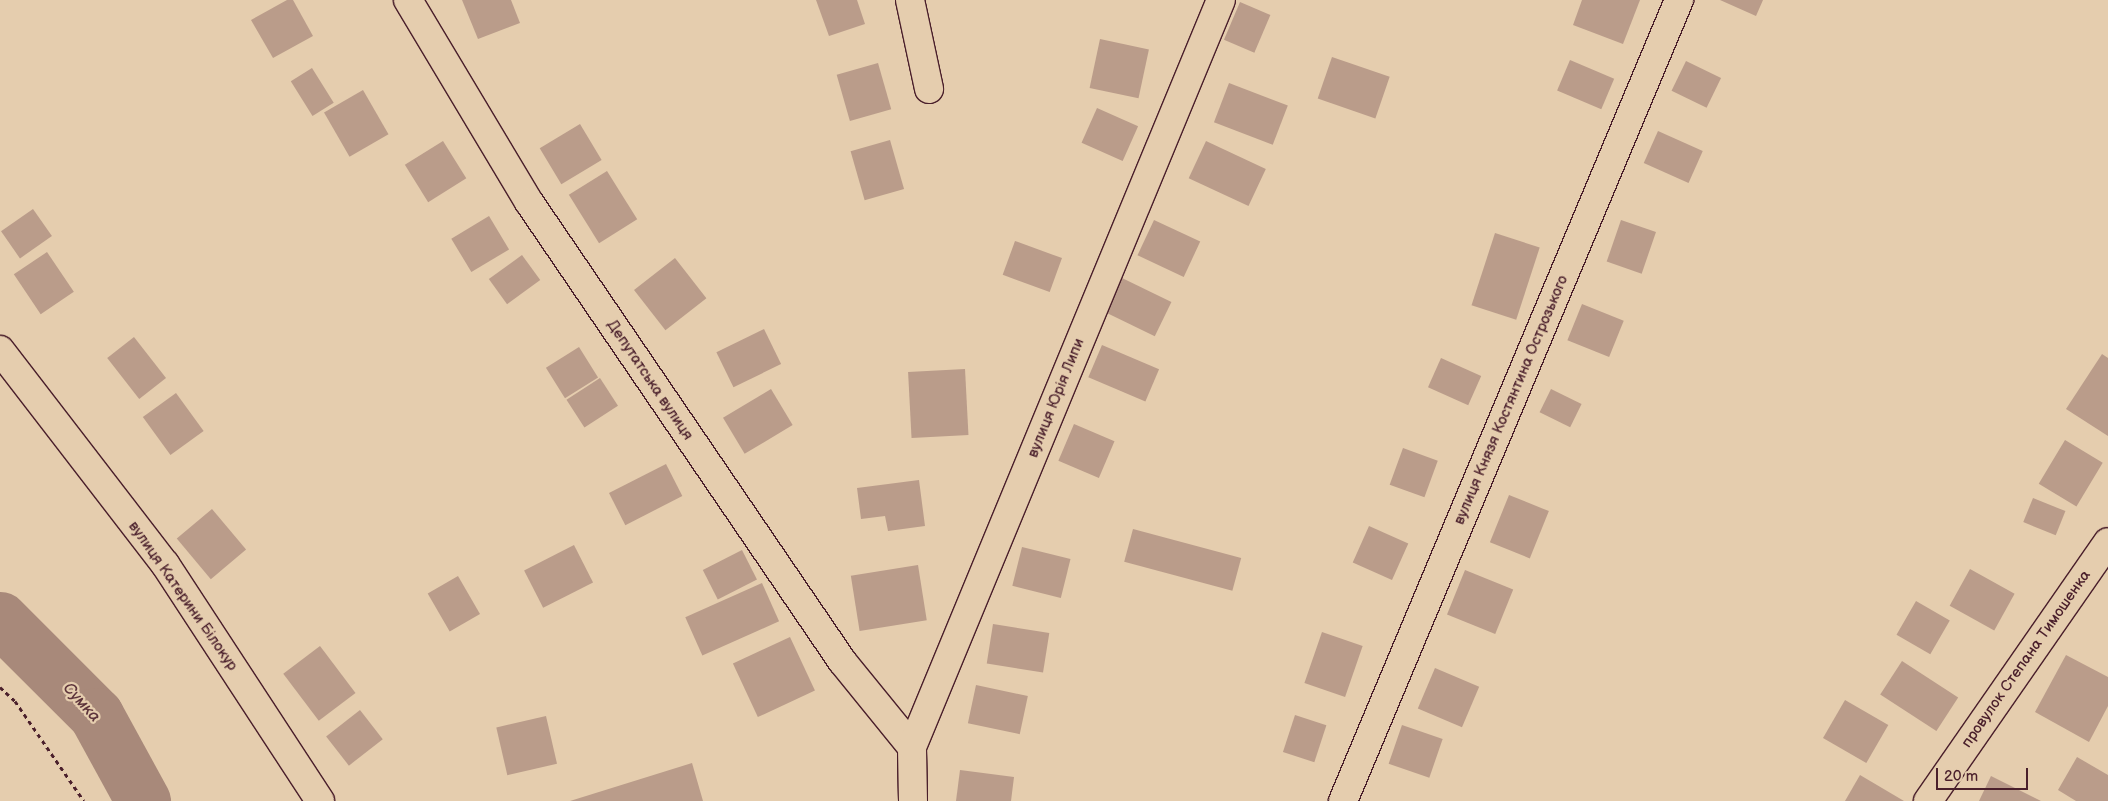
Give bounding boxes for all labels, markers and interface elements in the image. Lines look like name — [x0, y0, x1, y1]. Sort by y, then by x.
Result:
street label: вулиця Князя Костянтина Острозького — [1450, 273, 1572, 527]
street label: Депутатська вулиця — [603, 317, 697, 443]
street label: вулиця Юрія Липи — [1024, 336, 1088, 460]
street label: вулиця Катерини Білокур — [125, 518, 241, 674]
street label: провулок Степана Тимошенка — [1958, 567, 2094, 751]
water label: Сумка — [58, 679, 104, 727]
scale bar — [1938, 758, 2030, 790]
text: 20 m — [1944, 767, 1978, 786]

